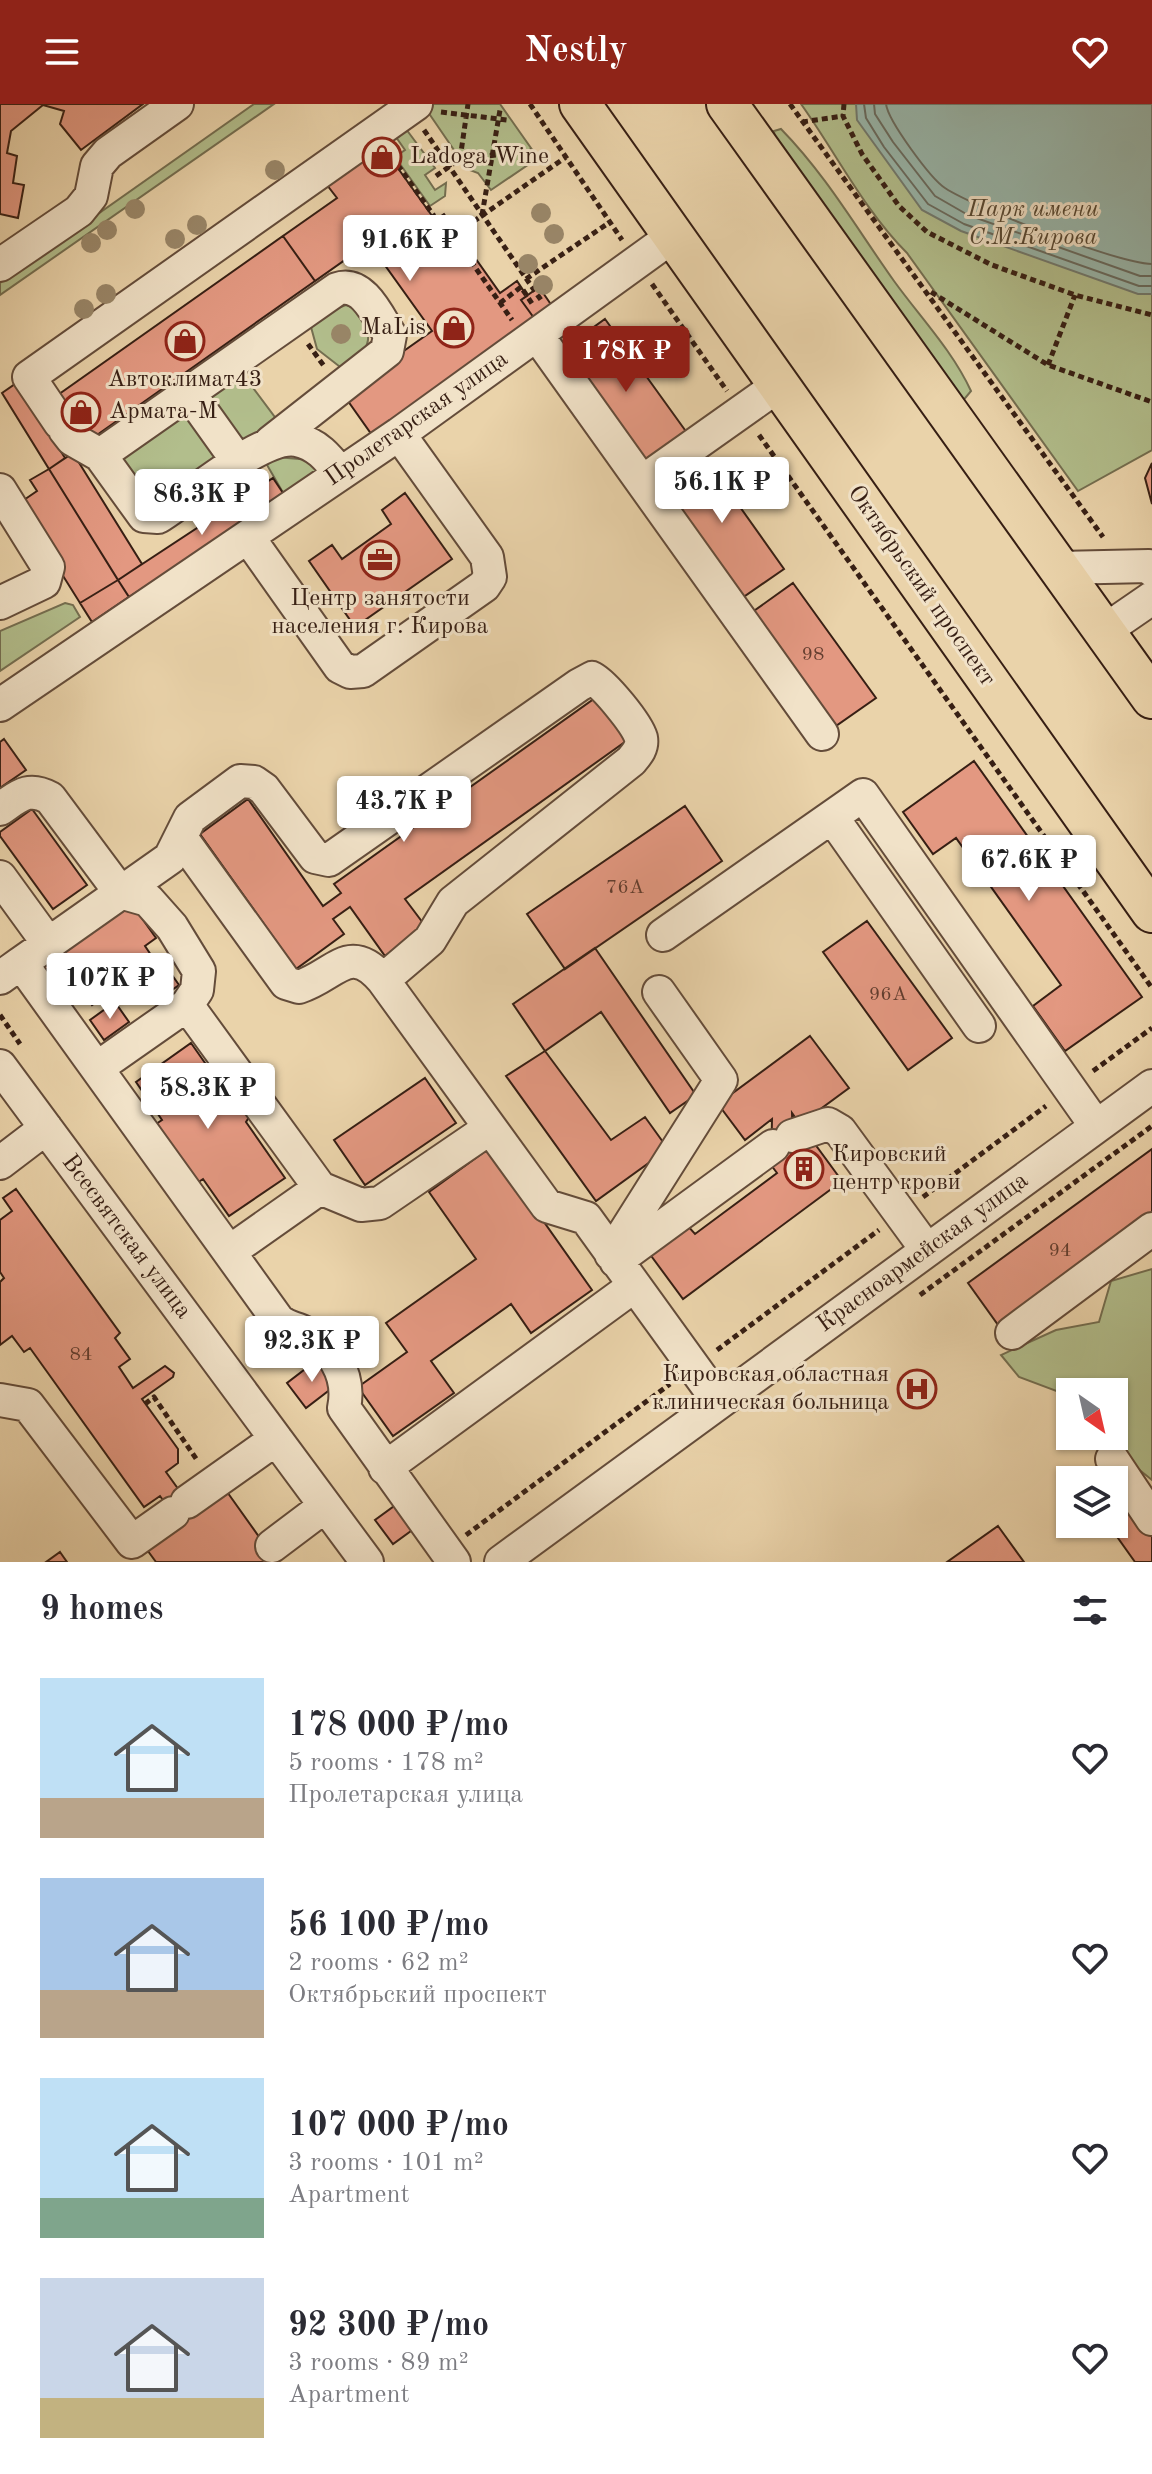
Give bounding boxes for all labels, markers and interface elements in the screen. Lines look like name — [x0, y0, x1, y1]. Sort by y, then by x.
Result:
icon: menu — [40, 30, 84, 74]
icon: heart — [1068, 30, 1112, 74]
text: Nestly — [524, 34, 628, 70]
shop icon: Ladoga Wine — [361, 136, 403, 178]
place label: Ladoga Wine — [410, 145, 549, 169]
park label: Парк имени С.М.Кирова — [966, 198, 1099, 250]
pin: 91.6K ₽ — [336, 215, 484, 283]
text: 91.6K ₽ — [361, 228, 459, 254]
shop icon: MaLis — [433, 307, 475, 349]
place label: MaLis — [361, 316, 426, 340]
shop icon: Автоклимат43 — [164, 320, 206, 362]
pin: 178K ₽ — [561, 326, 691, 394]
text: 178K ₽ — [581, 339, 671, 365]
street label: Пролетарская улица — [321, 347, 513, 491]
place label: Автоклимат43 — [108, 368, 263, 392]
shop icon: Армата-М — [60, 391, 102, 433]
place label: Армата-М — [109, 400, 218, 424]
pin: 56.1K ₽ — [648, 457, 796, 525]
pin: 86.3K ₽ — [128, 469, 276, 537]
text: 56.1K ₽ — [673, 470, 771, 496]
street label: Октябрьский проспект — [843, 481, 999, 691]
text: 86.3K ₽ — [153, 482, 251, 508]
office icon: Центр занятости населения г. Кирова — [359, 539, 401, 581]
place label: Центр занятости населения г. Кирова — [272, 587, 489, 639]
house number: 98 — [801, 645, 825, 665]
pin: 43.7K ₽ — [330, 776, 478, 844]
text: 43.7K ₽ — [355, 789, 453, 815]
pin: 67.6K ₽ — [955, 835, 1103, 903]
text: 67.6K ₽ — [980, 848, 1078, 874]
house number: 76А — [606, 878, 644, 898]
pin: 107K ₽ — [45, 953, 175, 1021]
text: 107K ₽ — [65, 966, 155, 992]
house number: 96А — [869, 985, 907, 1005]
pin: 58.3K ₽ — [134, 1063, 282, 1131]
text: 58.3K ₽ — [159, 1076, 257, 1102]
place label: Кировский центр крови — [832, 1143, 961, 1195]
building icon: Кировский центр крови — [783, 1148, 825, 1190]
street label: Всесвятская улица — [57, 1150, 195, 1324]
street label: Красноармейская улица — [813, 1168, 1033, 1337]
house number: 94 — [1048, 1241, 1072, 1261]
pin: 92.3K ₽ — [238, 1316, 386, 1384]
text: 92.3K ₽ — [263, 1329, 361, 1355]
house number: 84 — [69, 1345, 93, 1365]
place label: Кировская областная клиническая больница — [652, 1363, 889, 1415]
hospital icon: Кировская областная клиническая больница — [896, 1368, 938, 1410]
north arrow — [1056, 1378, 1128, 1450]
map controls — [1056, 1378, 1128, 1538]
button: layers — [1056, 1466, 1128, 1538]
icon: filters — [1068, 1588, 1112, 1632]
text: 9 homes — [40, 1593, 163, 1627]
text: 178 000 ₽/mo — [288, 1709, 509, 1743]
icon: home — [104, 1710, 200, 1806]
icon: heart — [1068, 1736, 1112, 1780]
text: 5 rooms · 178 m² — [288, 1750, 484, 1776]
text: Пролетарская улица — [288, 1782, 523, 1808]
text: 56 100 ₽/mo — [288, 1909, 489, 1943]
icon: home — [104, 1910, 200, 2006]
icon: heart — [1068, 1936, 1112, 1980]
text: 2 rooms · 62 m² — [288, 1950, 469, 1976]
text: Октябрьский проспект — [288, 1982, 547, 2008]
text: 107 000 ₽/mo — [288, 2109, 509, 2143]
icon: home — [104, 2110, 200, 2206]
icon: heart — [1068, 2136, 1112, 2180]
text: 3 rooms · 101 m² — [288, 2150, 484, 2176]
text: Apartment — [288, 2182, 410, 2208]
text: 92 300 ₽/mo — [288, 2309, 489, 2343]
icon: home — [104, 2310, 200, 2406]
icon: heart — [1068, 2336, 1112, 2380]
text: 3 rooms · 89 m² — [288, 2350, 469, 2376]
text: Apartment — [288, 2382, 410, 2408]

